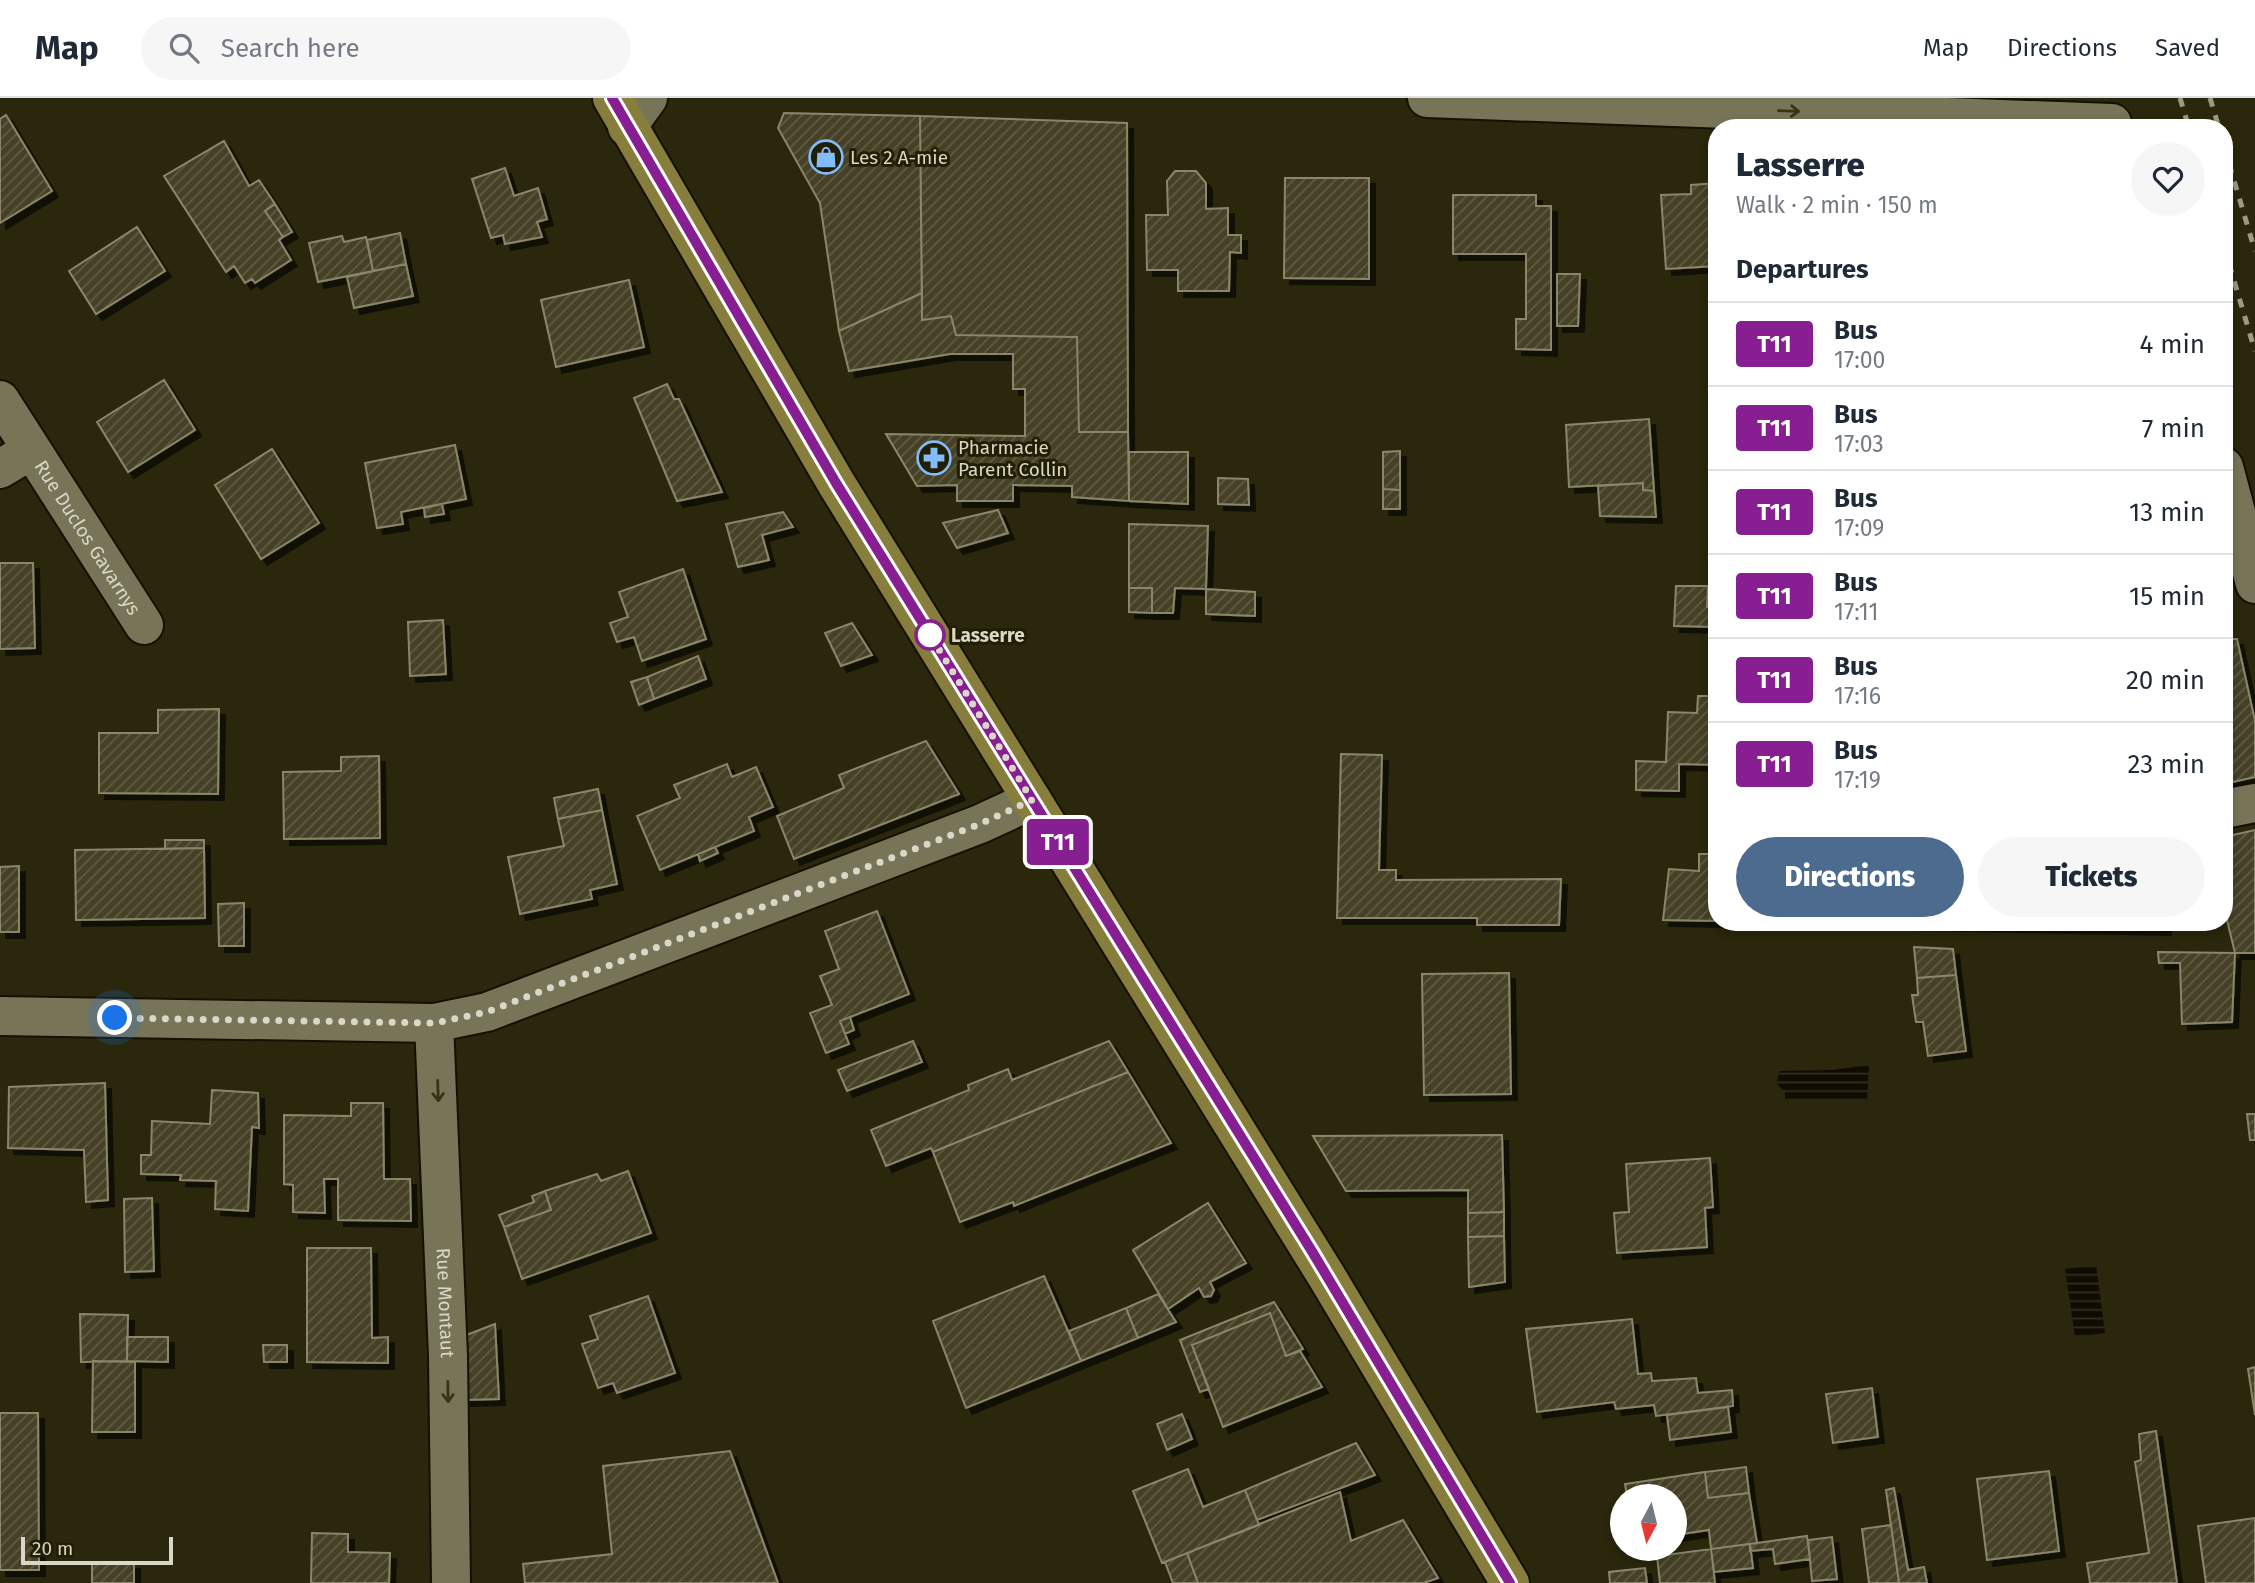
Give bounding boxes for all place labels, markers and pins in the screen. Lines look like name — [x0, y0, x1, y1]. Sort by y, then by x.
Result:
shop icon: Les 2 A-mie — [807, 138, 845, 176]
place label: Les 2 A-mie — [850, 146, 948, 169]
place label: Pharmacie Parent Collin — [958, 436, 1067, 481]
pharmacy icon: Pharmacie Parent Collin — [915, 439, 953, 477]
marker: Lasserre — [915, 620, 945, 650]
place label: Lasserre — [951, 624, 1025, 647]

